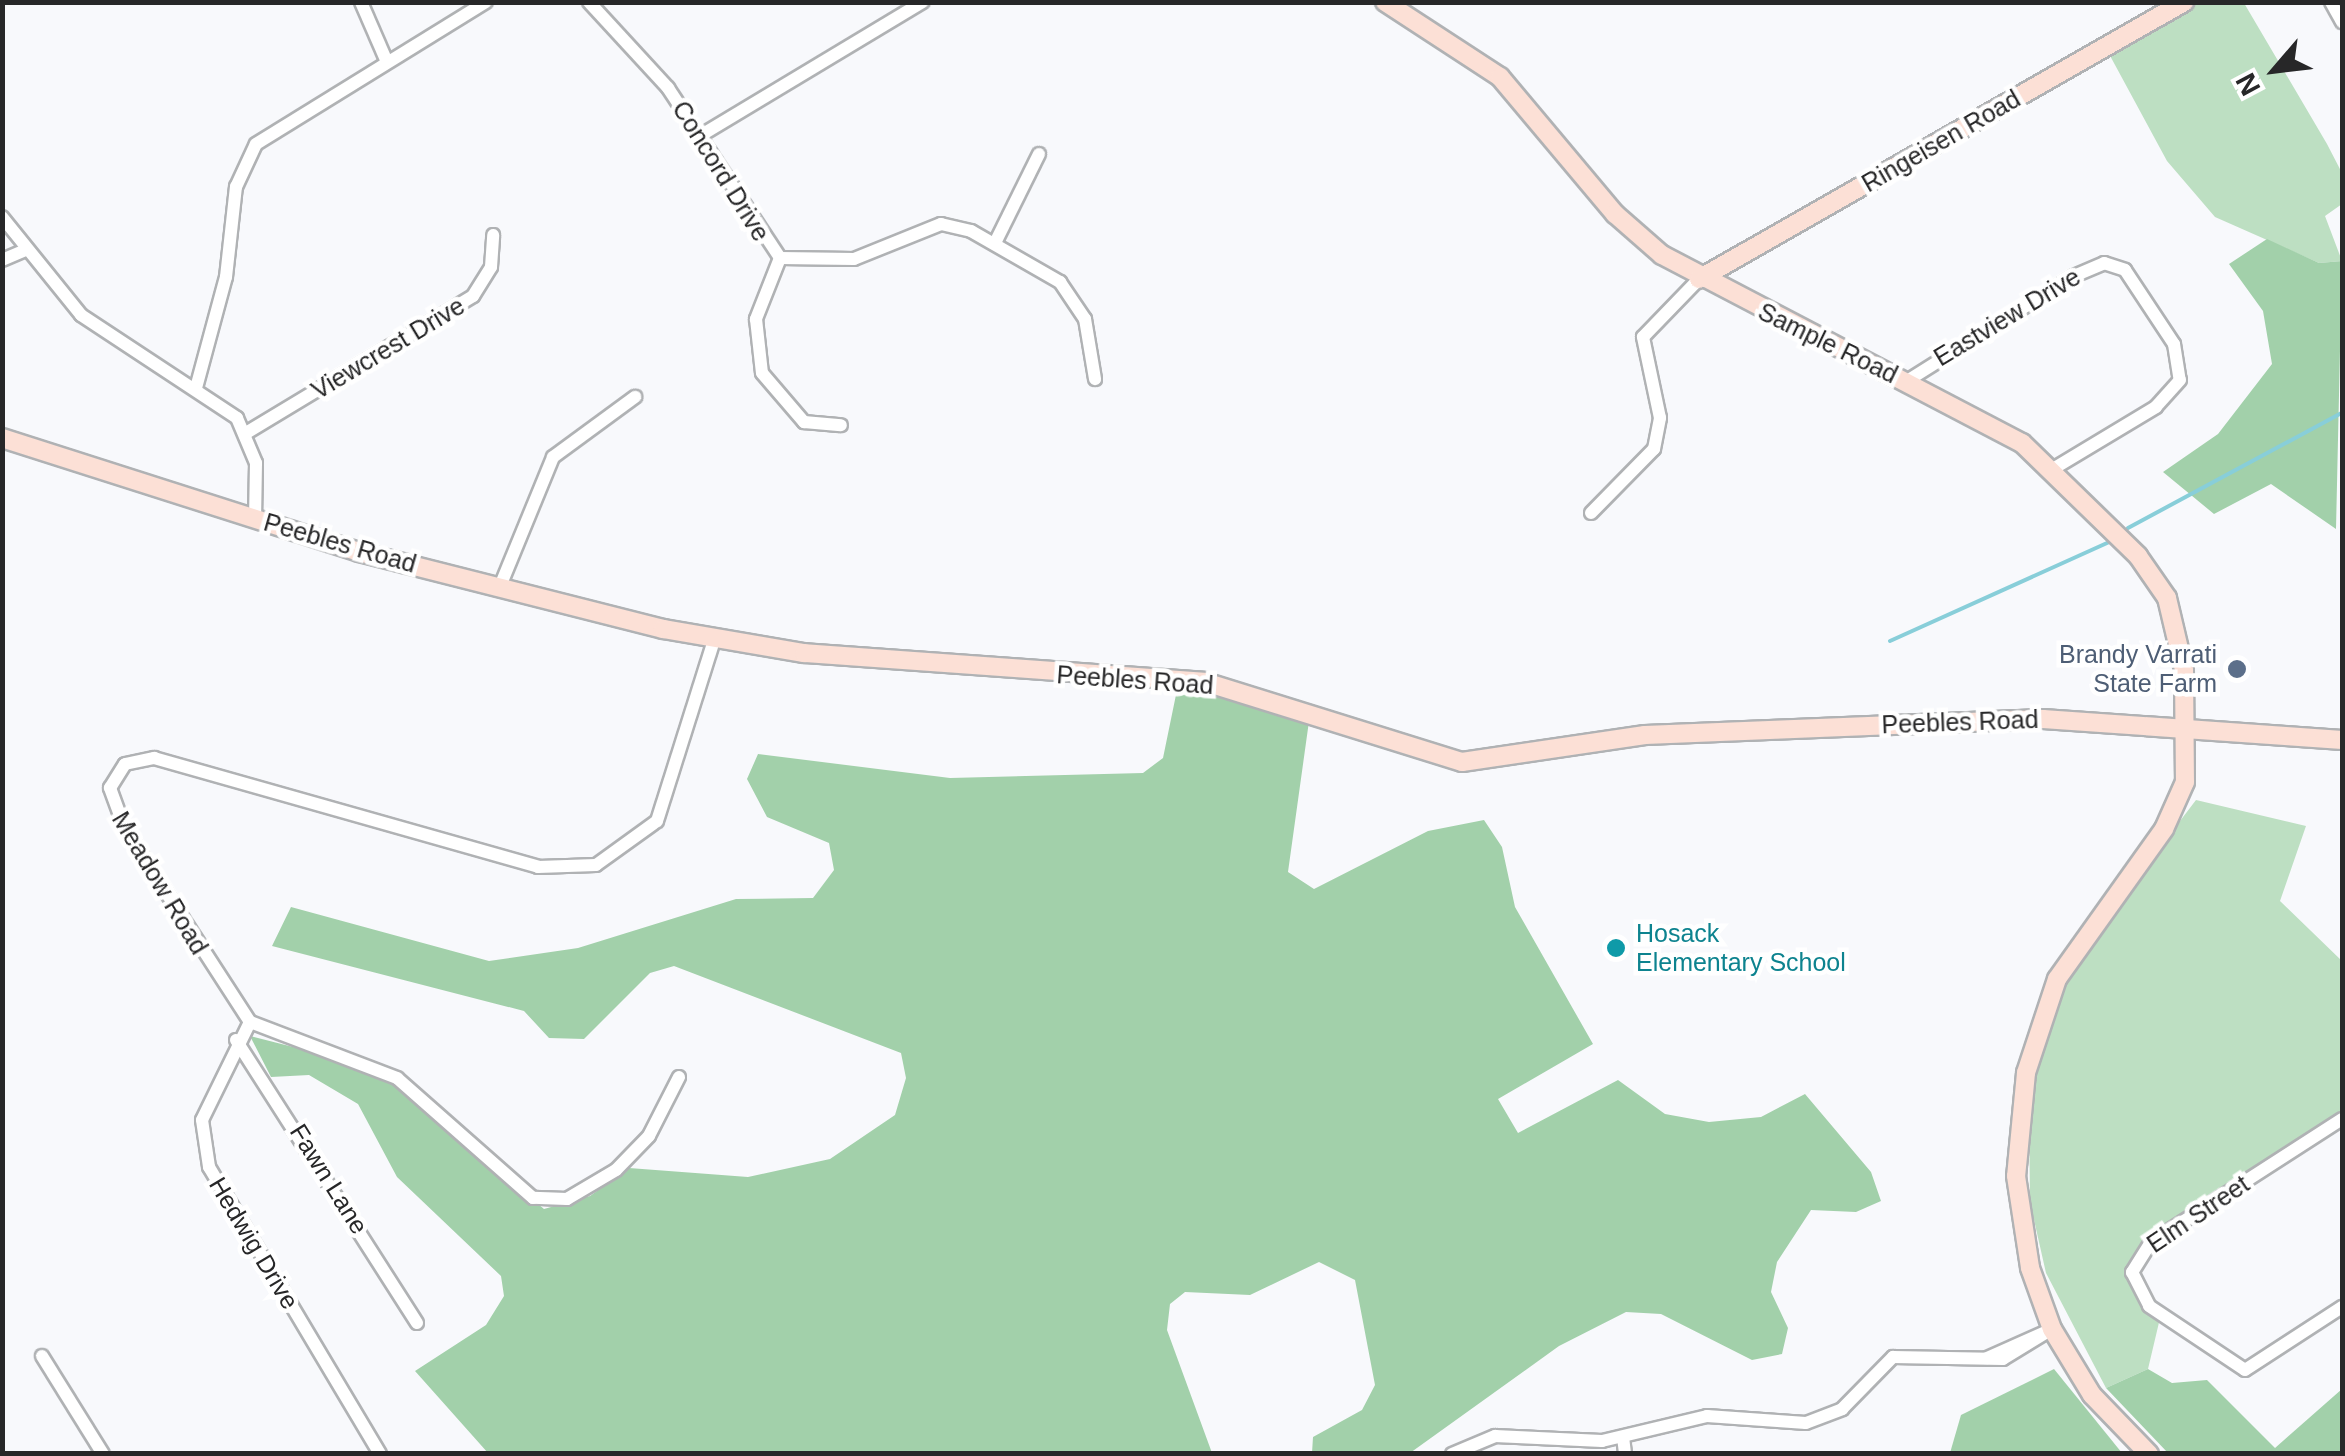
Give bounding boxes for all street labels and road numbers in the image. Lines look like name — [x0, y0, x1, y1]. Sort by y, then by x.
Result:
street label: Ringeisen Road — [1856, 84, 2026, 198]
street label: Concord Drive — [666, 95, 776, 247]
street label: Eastview Drive — [1928, 262, 2086, 372]
street label: Viewcrest Drive — [306, 291, 470, 405]
street label: Sample Road — [1753, 296, 1903, 390]
street label: Peebles Road — [260, 507, 420, 579]
street label: Peebles Road — [1056, 660, 1214, 700]
street label: Peebles Road — [1881, 704, 2039, 740]
street label: Meadow Road — [106, 806, 214, 960]
street label: Fawn Lane — [284, 1119, 374, 1239]
street label: Elm Street — [2141, 1169, 2255, 1259]
street label: Hedwig Drive — [203, 1172, 305, 1314]

